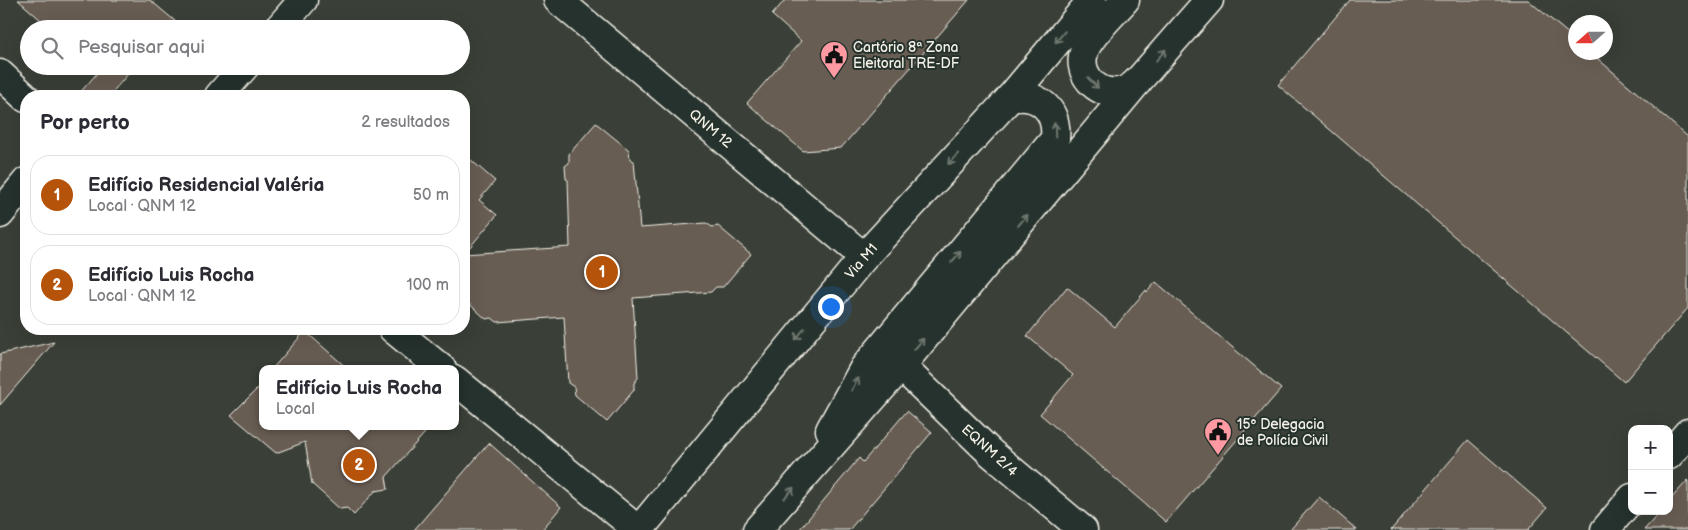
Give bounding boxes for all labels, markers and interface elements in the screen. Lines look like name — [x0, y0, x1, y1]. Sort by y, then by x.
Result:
north arrow — [1568, 15, 1613, 60]
search box — [20, 20, 470, 75]
one-way arrow — [1055, 31, 1066, 44]
icon: search — [38, 34, 66, 62]
text: Pesquisar aqui — [78, 36, 205, 59]
place label: Cartório 8ª Zona Eleitoral TRE-DF — [853, 39, 960, 72]
public building icon: Cartório 8ª Zona Eleitoral TRE-DF — [819, 40, 849, 79]
one-way arrow — [1155, 49, 1166, 62]
one-way arrow — [1087, 77, 1099, 89]
street label: QNM 12 — [686, 105, 736, 152]
text: Por perto — [40, 110, 130, 135]
text: 2 resultados — [361, 113, 450, 132]
one-way arrow — [1050, 123, 1059, 139]
one-way arrow — [947, 153, 959, 166]
text: Edifício Residencial Valéria — [88, 174, 324, 197]
text: 1 — [54, 186, 60, 205]
text: 50 m — [413, 186, 449, 205]
text: Local · QNM 12 — [88, 197, 196, 216]
one-way arrow — [1017, 213, 1029, 226]
street label: Via M1 — [841, 240, 881, 282]
one-way arrow — [951, 251, 962, 264]
pin: 1 — [586, 253, 618, 291]
text: Edifício Luis Rocha — [88, 264, 254, 287]
text: 2 — [52, 276, 62, 295]
text: 100 m — [406, 276, 449, 295]
text: Local · QNM 12 — [88, 287, 196, 306]
your location — [818, 294, 844, 320]
one-way arrow — [795, 328, 806, 341]
one-way arrow — [913, 338, 924, 351]
popup — [259, 365, 459, 430]
one-way arrow — [850, 376, 860, 391]
text: Edifício Luis Rocha — [276, 377, 442, 400]
text: Local — [276, 400, 315, 419]
place label: 15º Delegacia de Polícia Civil — [1237, 416, 1328, 449]
public building icon: 15º Delegacia de Polícia Civil — [1203, 417, 1233, 456]
street label: EQNM 2/4 — [958, 421, 1021, 480]
map controls — [1628, 425, 1673, 515]
button: + — [1628, 425, 1673, 470]
pin: 2 — [343, 446, 375, 484]
button: − — [1628, 470, 1673, 515]
one-way arrow — [783, 487, 794, 500]

